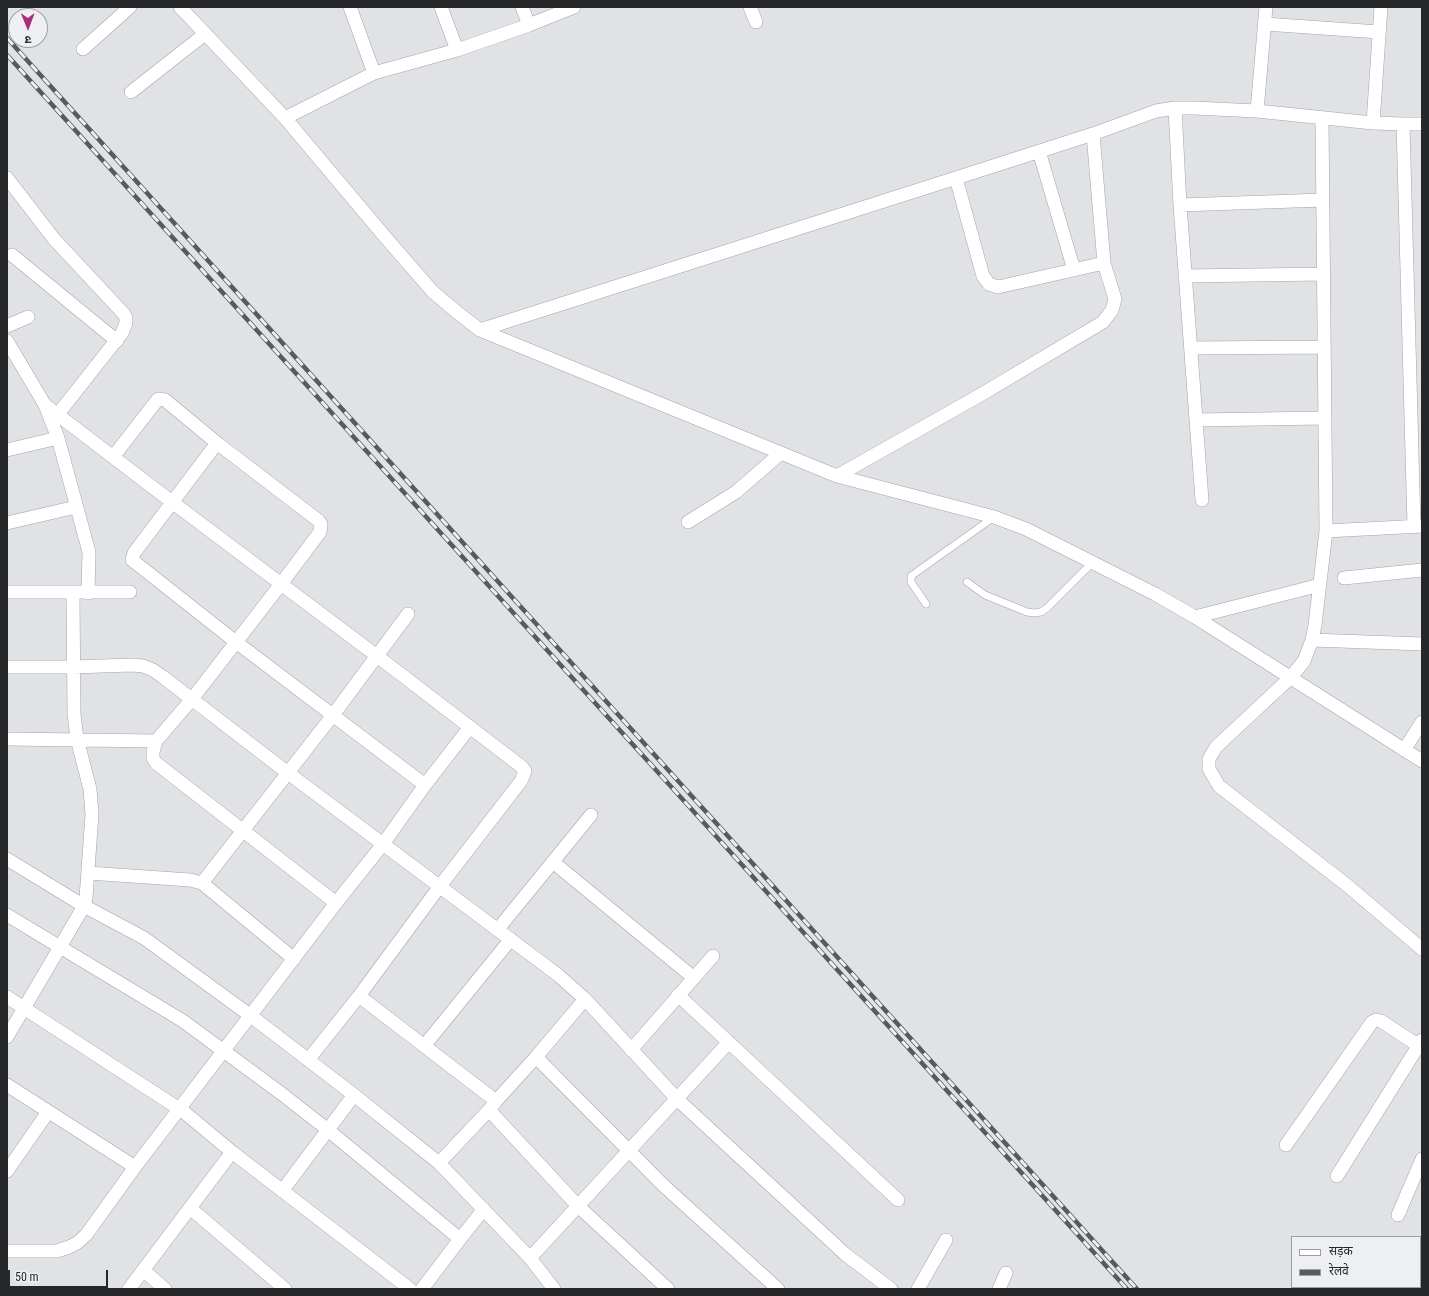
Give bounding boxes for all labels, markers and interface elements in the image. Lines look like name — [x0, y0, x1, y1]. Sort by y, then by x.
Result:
north arrow — [8, 8, 48, 48]
text: उ — [25, 33, 32, 46]
legend — [1291, 1236, 1421, 1288]
text: सड़क — [1329, 1244, 1353, 1258]
scale bar — [10, 1262, 110, 1288]
text: रेलवे — [1329, 1264, 1349, 1278]
text: 50 m — [15, 1270, 39, 1284]

